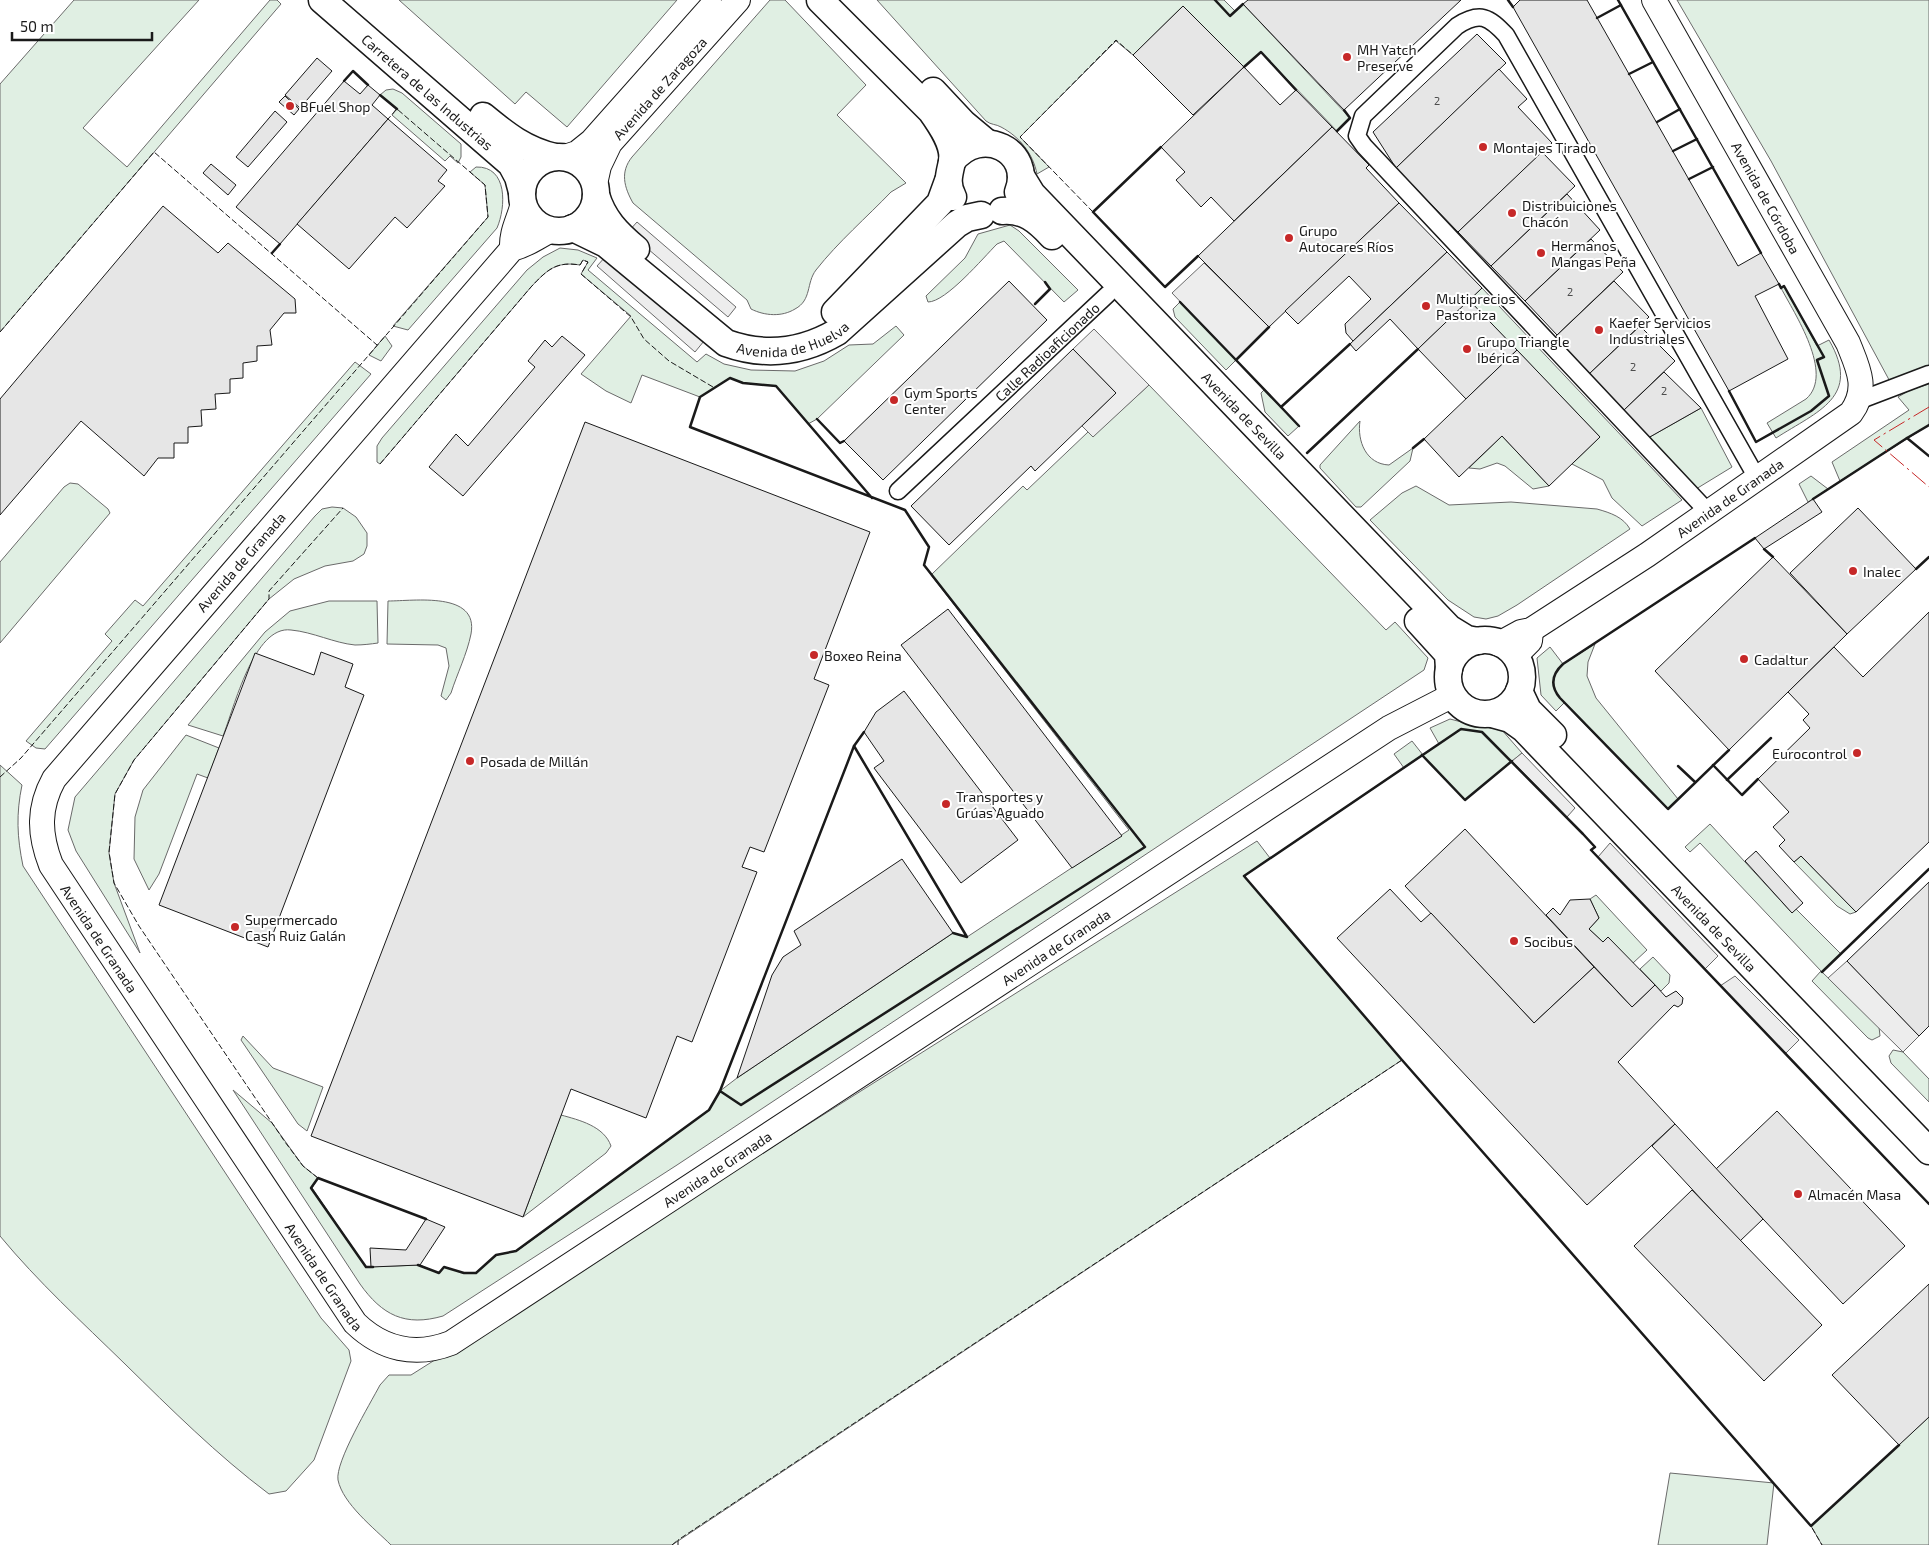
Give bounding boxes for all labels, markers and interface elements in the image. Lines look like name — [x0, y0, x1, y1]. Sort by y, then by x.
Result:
scale bar — [12, 10, 152, 42]
text: 50 m — [20, 17, 54, 35]
street label: Carretera de las Industrias — [359, 30, 497, 153]
street label: Avenida de Zaragoza — [609, 33, 710, 143]
place label: MH Yatch Preserve — [1357, 41, 1417, 74]
marker: MH Yatch Preserve — [1341, 51, 1353, 63]
house number: 2 — [1434, 94, 1440, 107]
place label: BFuel Shop — [300, 98, 371, 115]
marker: BFuel Shop — [284, 100, 296, 112]
place label: Montajes Tirado — [1493, 139, 1596, 156]
street label: Avenida de Córdoba — [1728, 139, 1804, 257]
marker: Montajes Tirado — [1477, 141, 1489, 153]
place label: Distribuiciones Chacón — [1522, 197, 1617, 230]
marker: Distribuiciones Chacón — [1506, 207, 1518, 219]
place label: Grupo Autocares Ríos — [1299, 222, 1394, 255]
marker: Grupo Autocares Ríos — [1283, 232, 1295, 244]
place label: Hermanos Mangas Peña — [1551, 237, 1636, 270]
marker: Hermanos Mangas Peña — [1535, 247, 1547, 259]
house number: 2 — [1567, 285, 1573, 298]
place label: Multiprecios Pastoriza — [1436, 290, 1516, 323]
street label: Calle Radioaficionado — [991, 298, 1103, 404]
marker: Multiprecios Pastoriza — [1420, 300, 1432, 312]
place label: Kaefer Servicios Industriales — [1609, 314, 1711, 347]
street label: Avenida de Huelva — [735, 317, 852, 360]
marker: Kaefer Servicios Industriales — [1593, 324, 1605, 336]
place label: Grupo Triangle Ibérica — [1477, 333, 1569, 366]
marker: Grupo Triangle Ibérica — [1461, 343, 1473, 355]
house number: 2 — [1630, 360, 1636, 373]
street label: Avenida de Sevilla — [1199, 368, 1291, 463]
place label: Gym Sports Center — [904, 384, 978, 417]
house number: 2 — [1661, 384, 1667, 397]
marker: Gym Sports Center — [888, 394, 900, 406]
street label: Avenida de Granada — [1673, 455, 1786, 541]
street label: Avenida de Granada — [193, 509, 289, 615]
place label: Inalec — [1863, 563, 1901, 580]
marker: Inalec — [1847, 565, 1859, 577]
place label: Boxeo Reina — [824, 647, 902, 664]
marker: Boxeo Reina — [808, 649, 820, 661]
place label: Cadaltur — [1754, 651, 1809, 668]
marker: Cadaltur — [1738, 653, 1750, 665]
place label: Eurocontrol — [1772, 745, 1848, 762]
marker: Eurocontrol — [1851, 747, 1863, 759]
place label: Posada de Millán — [480, 753, 588, 770]
marker: Posada de Millán — [464, 755, 476, 767]
place label: Transportes y Grúas Aguado — [956, 788, 1044, 821]
marker: Transportes y Grúas Aguado — [940, 798, 952, 810]
street label: Avenida de Sevilla — [1669, 880, 1760, 975]
street label: Avenida de Granada — [58, 881, 142, 995]
street label: Avenida de Granada — [998, 905, 1113, 988]
place label: Supermercado Cash Ruiz Galán — [245, 911, 346, 944]
marker: Supermercado Cash Ruiz Galán — [229, 921, 241, 933]
place label: Socibus — [1524, 933, 1573, 950]
marker: Socibus — [1508, 935, 1520, 947]
street label: Avenida de Granada — [660, 1127, 774, 1210]
place label: Almacén Masa — [1808, 1186, 1901, 1203]
marker: Almacén Masa — [1792, 1188, 1804, 1200]
street label: Avenida de Granada — [282, 1219, 366, 1334]

